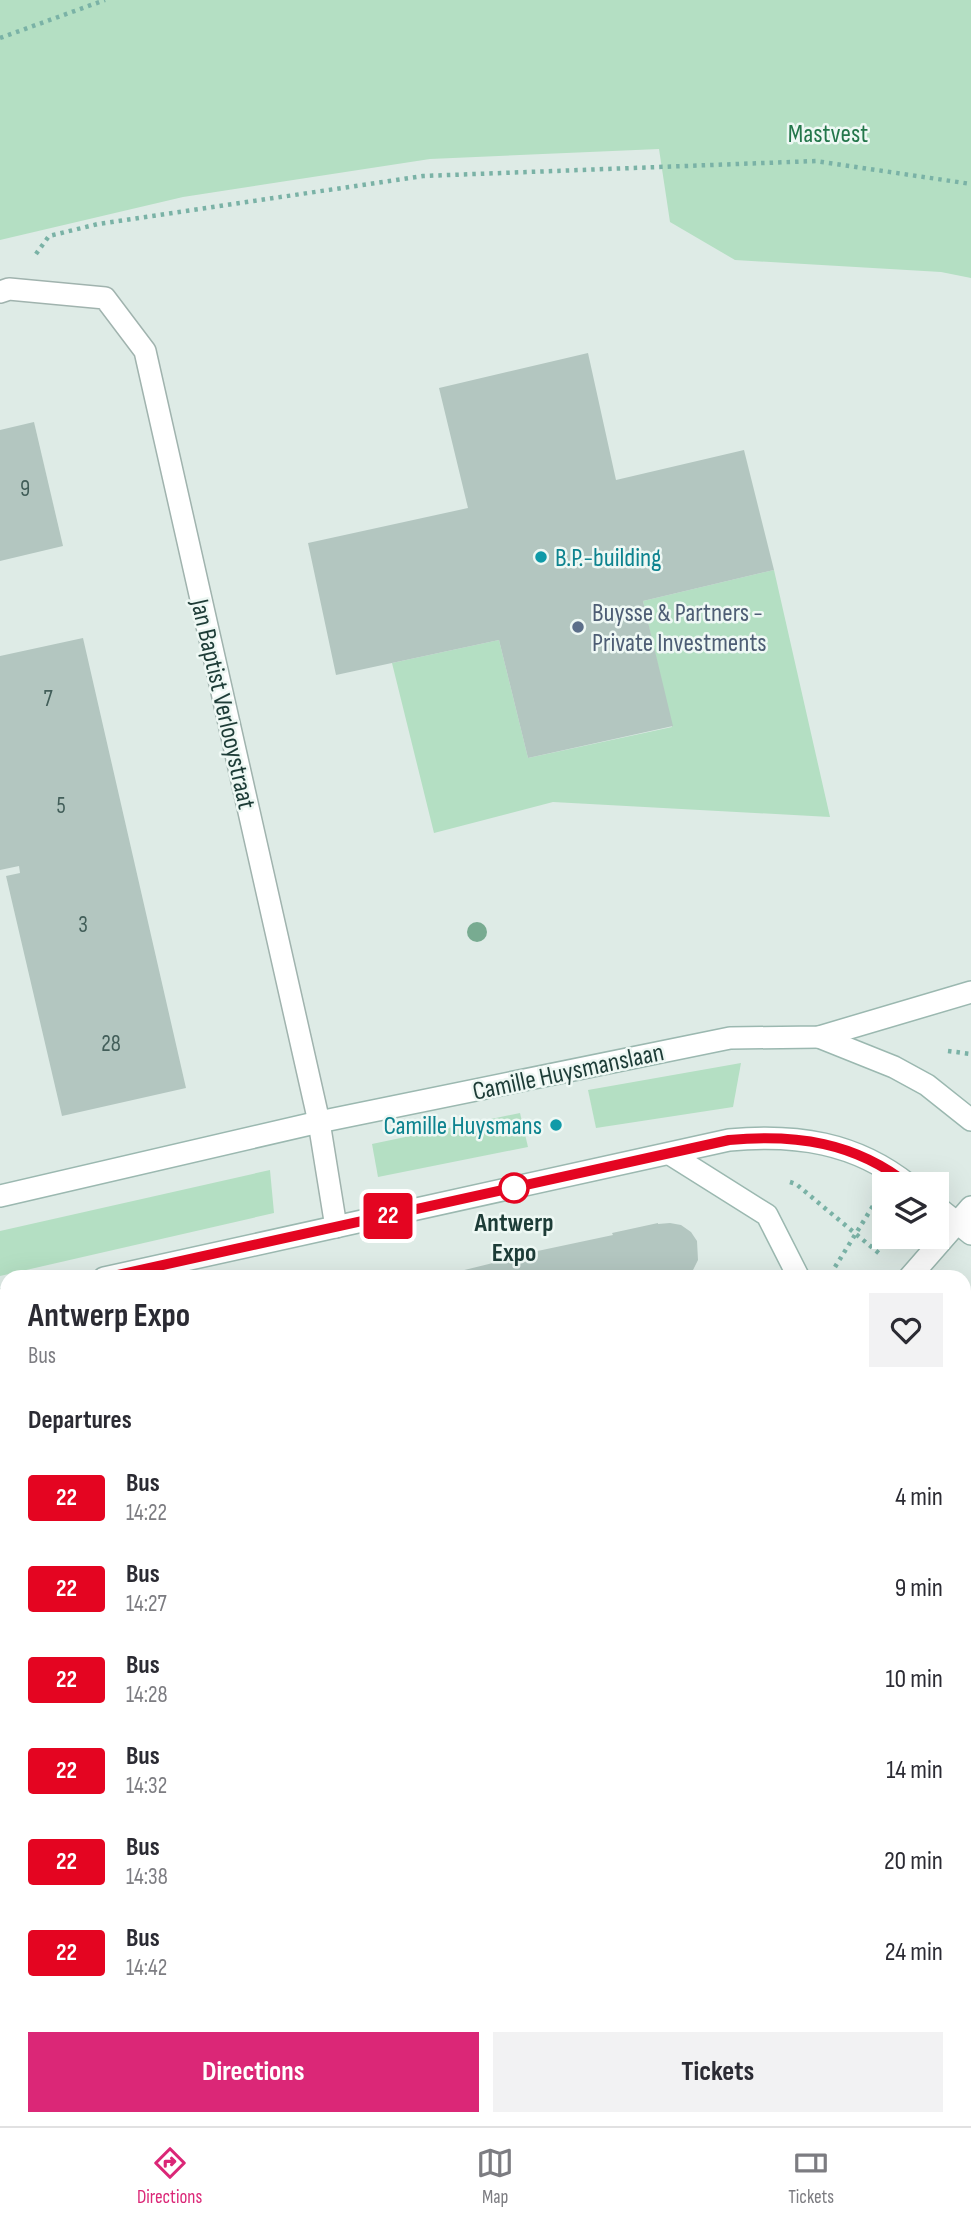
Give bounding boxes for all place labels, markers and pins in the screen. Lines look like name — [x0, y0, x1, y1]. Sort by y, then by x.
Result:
place label: B.P.-building — [555, 543, 662, 574]
marker: B.P.-building — [533, 549, 549, 565]
place label: Buysse & Partners - Private Investments — [592, 598, 767, 659]
marker: Buysse & Partners - Private Investments — [570, 619, 586, 635]
place label: Camille Huysmans — [383, 1111, 542, 1142]
marker: Camille Huysmans — [548, 1117, 564, 1133]
marker: Antwerp Expo — [499, 1173, 529, 1203]
place label: Antwerp Expo — [473, 1208, 554, 1269]

